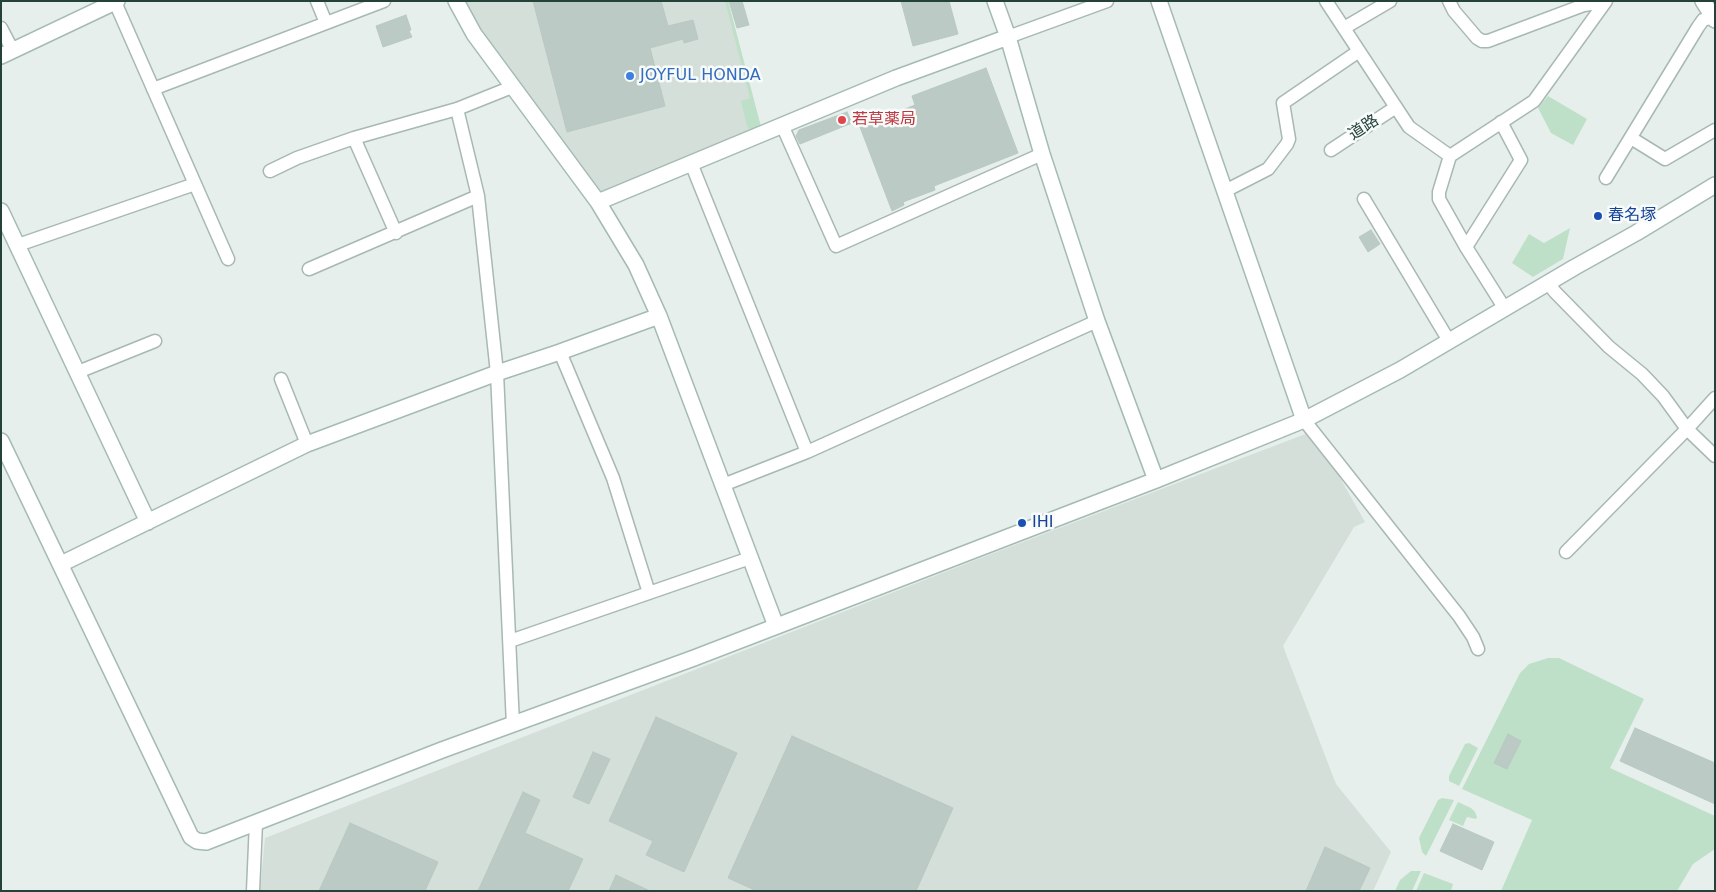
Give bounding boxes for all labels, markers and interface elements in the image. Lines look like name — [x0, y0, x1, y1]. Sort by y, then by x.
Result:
place label: JOYFUL HONDA — [640, 66, 761, 86]
marker: JOYFUL HONDA — [624, 70, 636, 82]
place label: 若草薬局 — [852, 110, 916, 130]
street label: 道路 — [1345, 111, 1383, 145]
marker: 若草薬局 — [836, 114, 848, 126]
place label: 春名塚 — [1608, 206, 1656, 226]
marker: 春名塚 — [1592, 210, 1604, 222]
place label: IHI — [1032, 513, 1053, 533]
marker: IHI — [1016, 517, 1028, 529]

